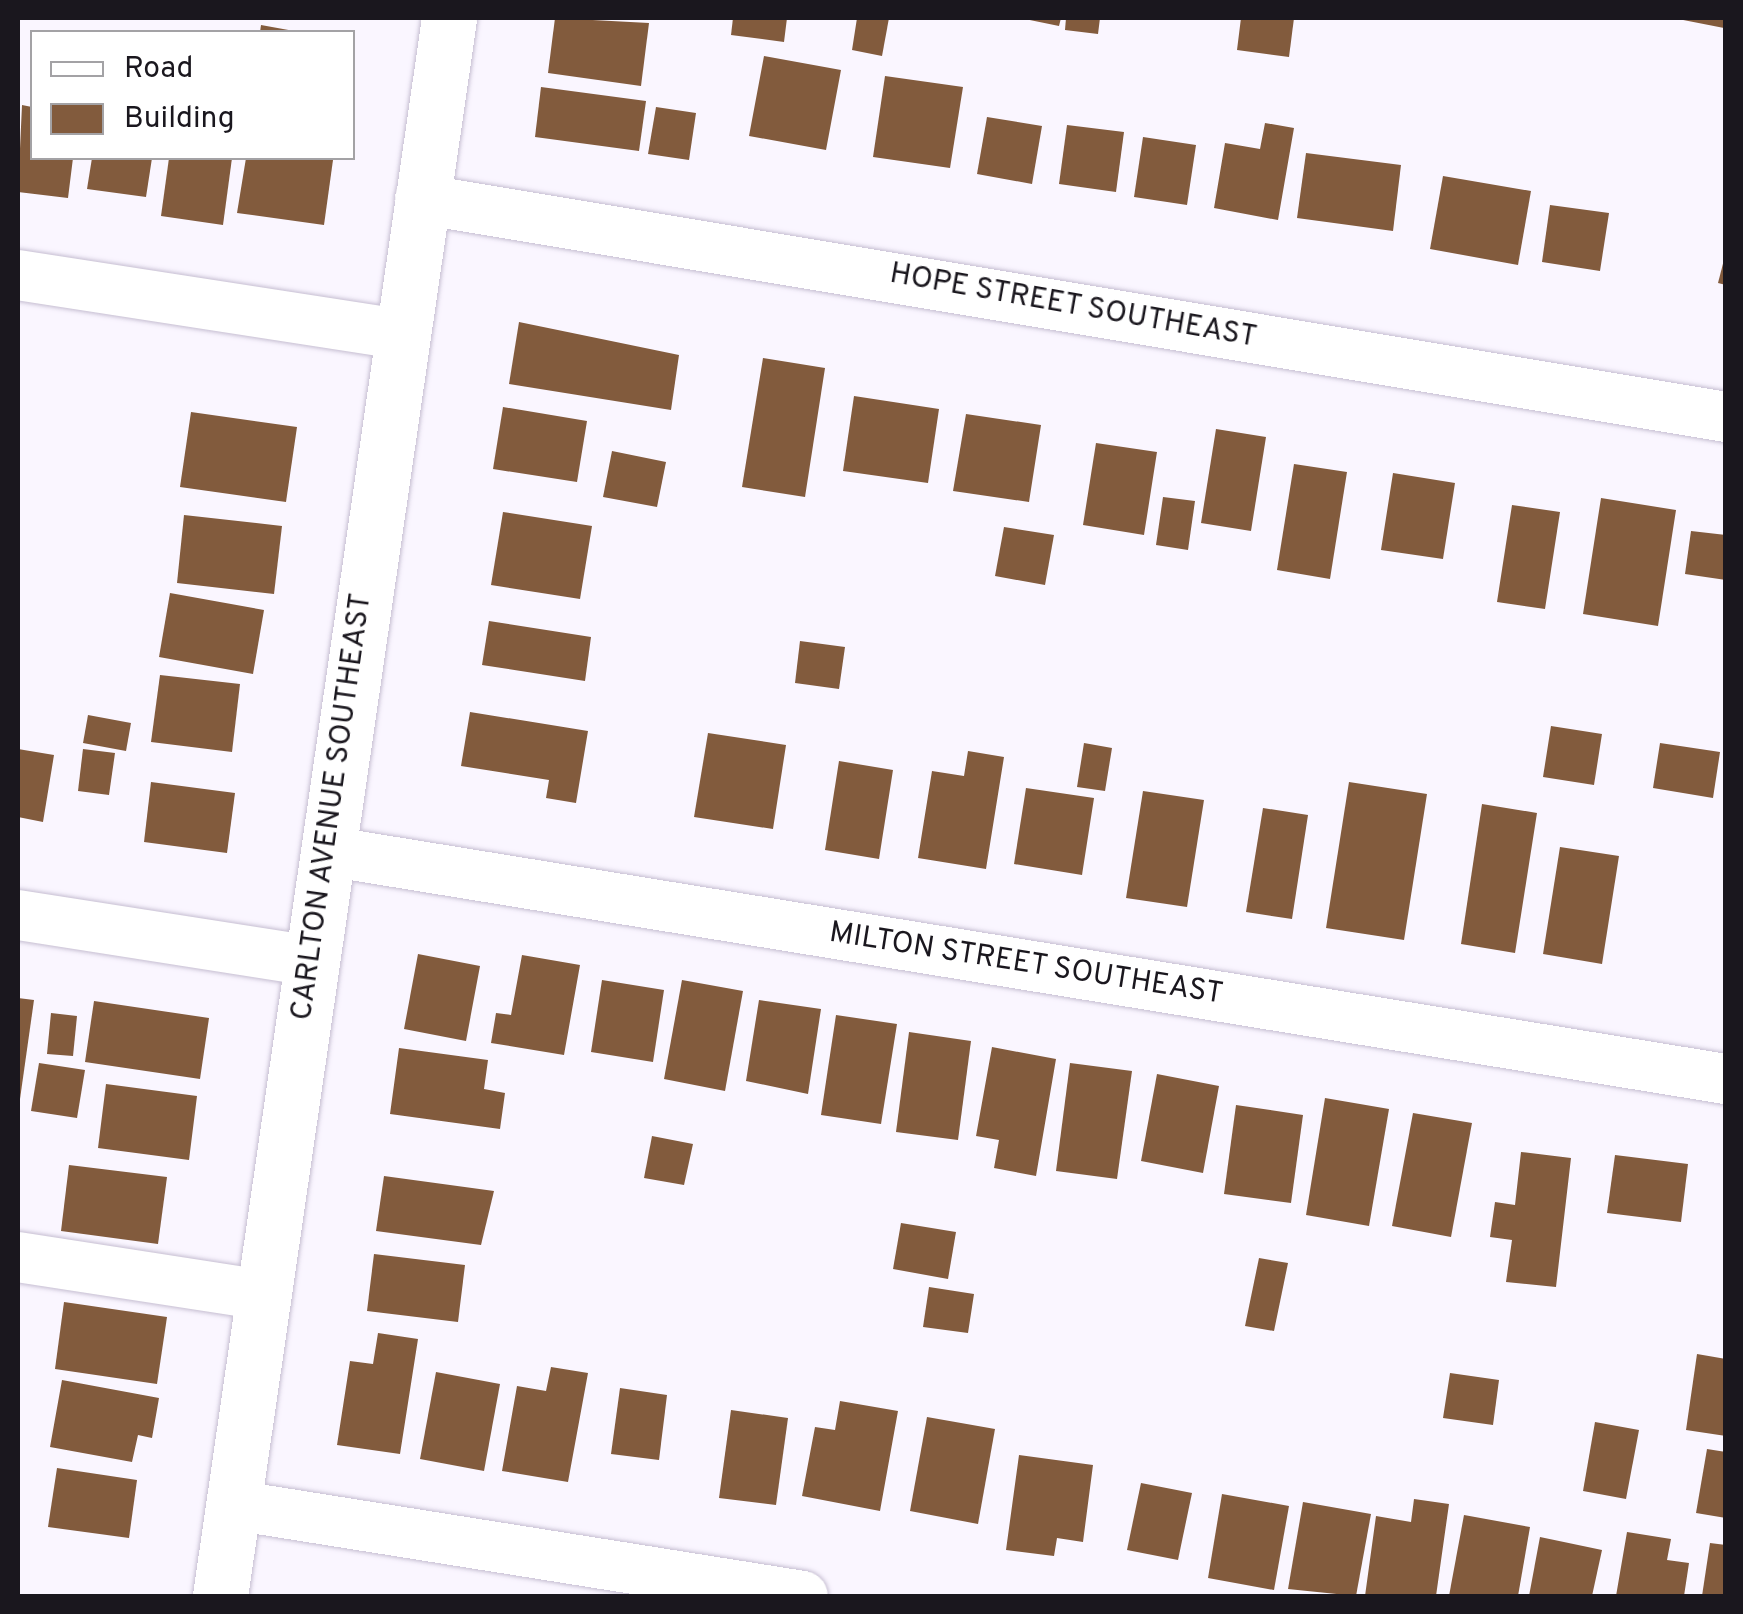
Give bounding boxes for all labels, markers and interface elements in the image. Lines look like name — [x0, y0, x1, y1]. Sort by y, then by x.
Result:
legend — [30, 30, 355, 160]
text: Road — [124, 51, 193, 88]
text: Building — [124, 101, 235, 138]
street label: HOPE STREET SOUTHEAST — [886, 257, 1260, 357]
street label: CARLTON AVENUE SOUTHEAST — [285, 591, 381, 1023]
street label: MILTON STREET SOUTHEAST — [826, 916, 1226, 1014]

